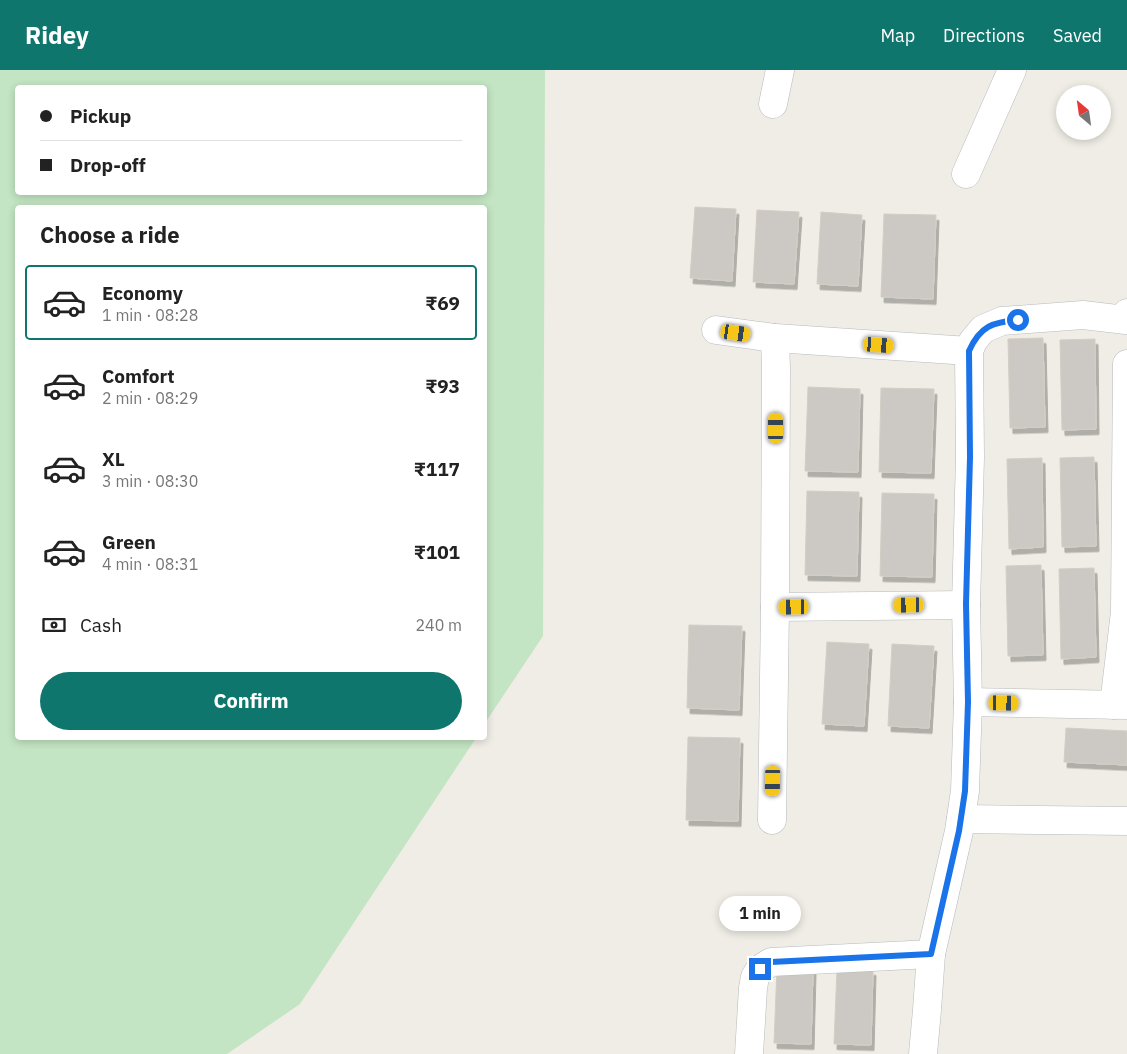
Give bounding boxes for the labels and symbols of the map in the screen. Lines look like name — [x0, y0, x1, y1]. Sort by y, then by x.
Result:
north arrow — [1056, 85, 1111, 140]
route start — [1007, 309, 1029, 331]
car — [720, 323, 751, 343]
car — [863, 336, 894, 354]
car — [768, 413, 783, 443]
car — [893, 597, 924, 613]
car — [778, 599, 809, 615]
car — [988, 695, 1019, 711]
car — [765, 766, 780, 796]
callout: 1 min — [719, 896, 801, 932]
route end — [749, 958, 771, 980]

